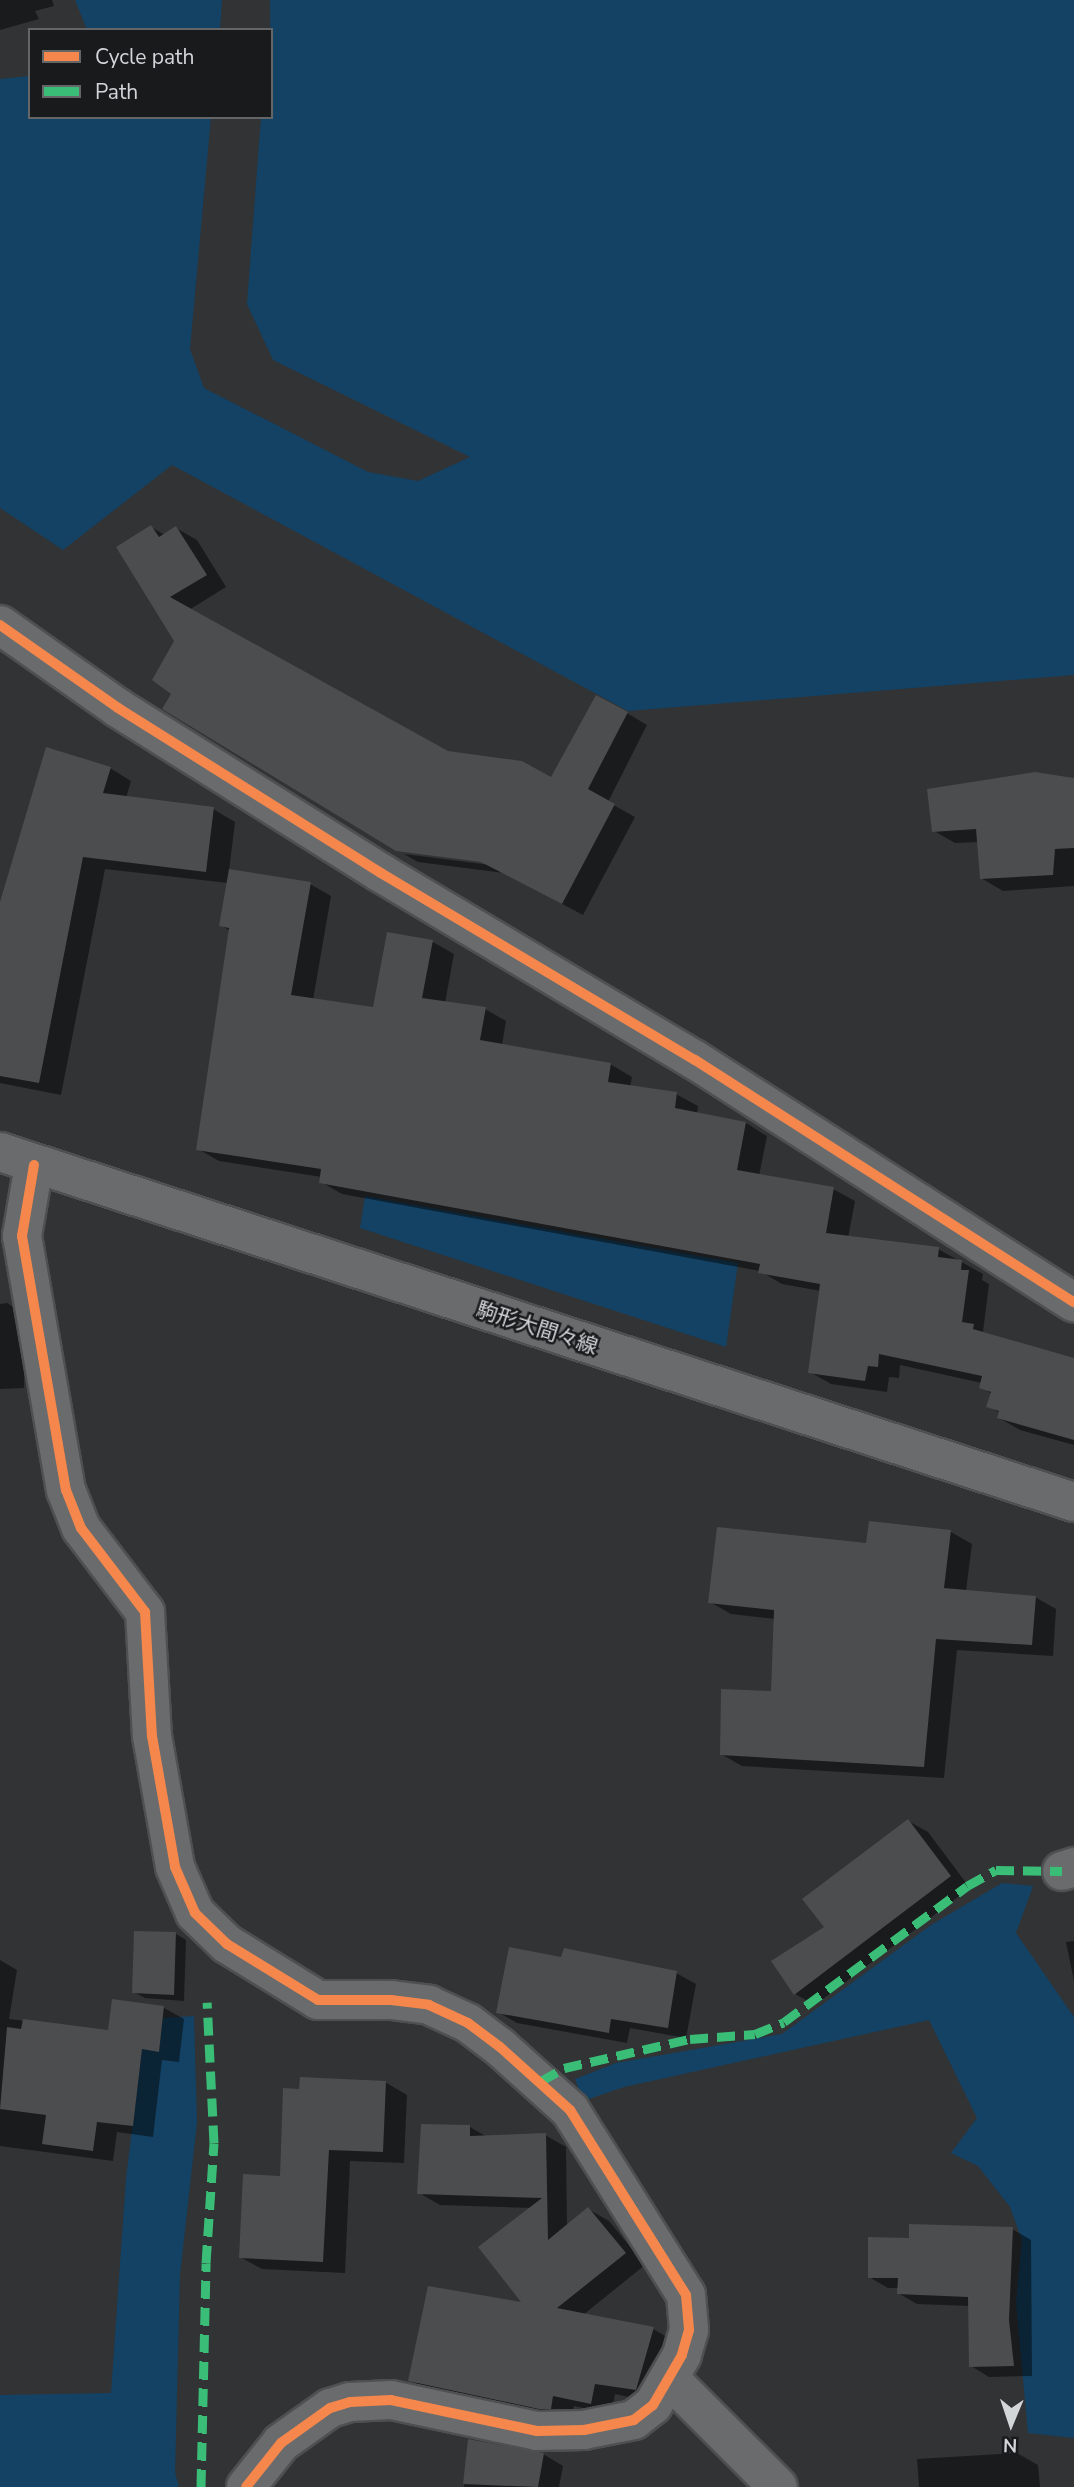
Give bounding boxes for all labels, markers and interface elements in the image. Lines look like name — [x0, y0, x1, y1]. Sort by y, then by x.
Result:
legend — [28, 28, 273, 119]
text: Cycle path — [95, 43, 194, 71]
text: Path — [95, 78, 138, 106]
street label: 駒形大間々線 — [473, 1297, 601, 1359]
north arrow — [976, 2389, 1046, 2459]
text: N — [1003, 2432, 1018, 2458]

